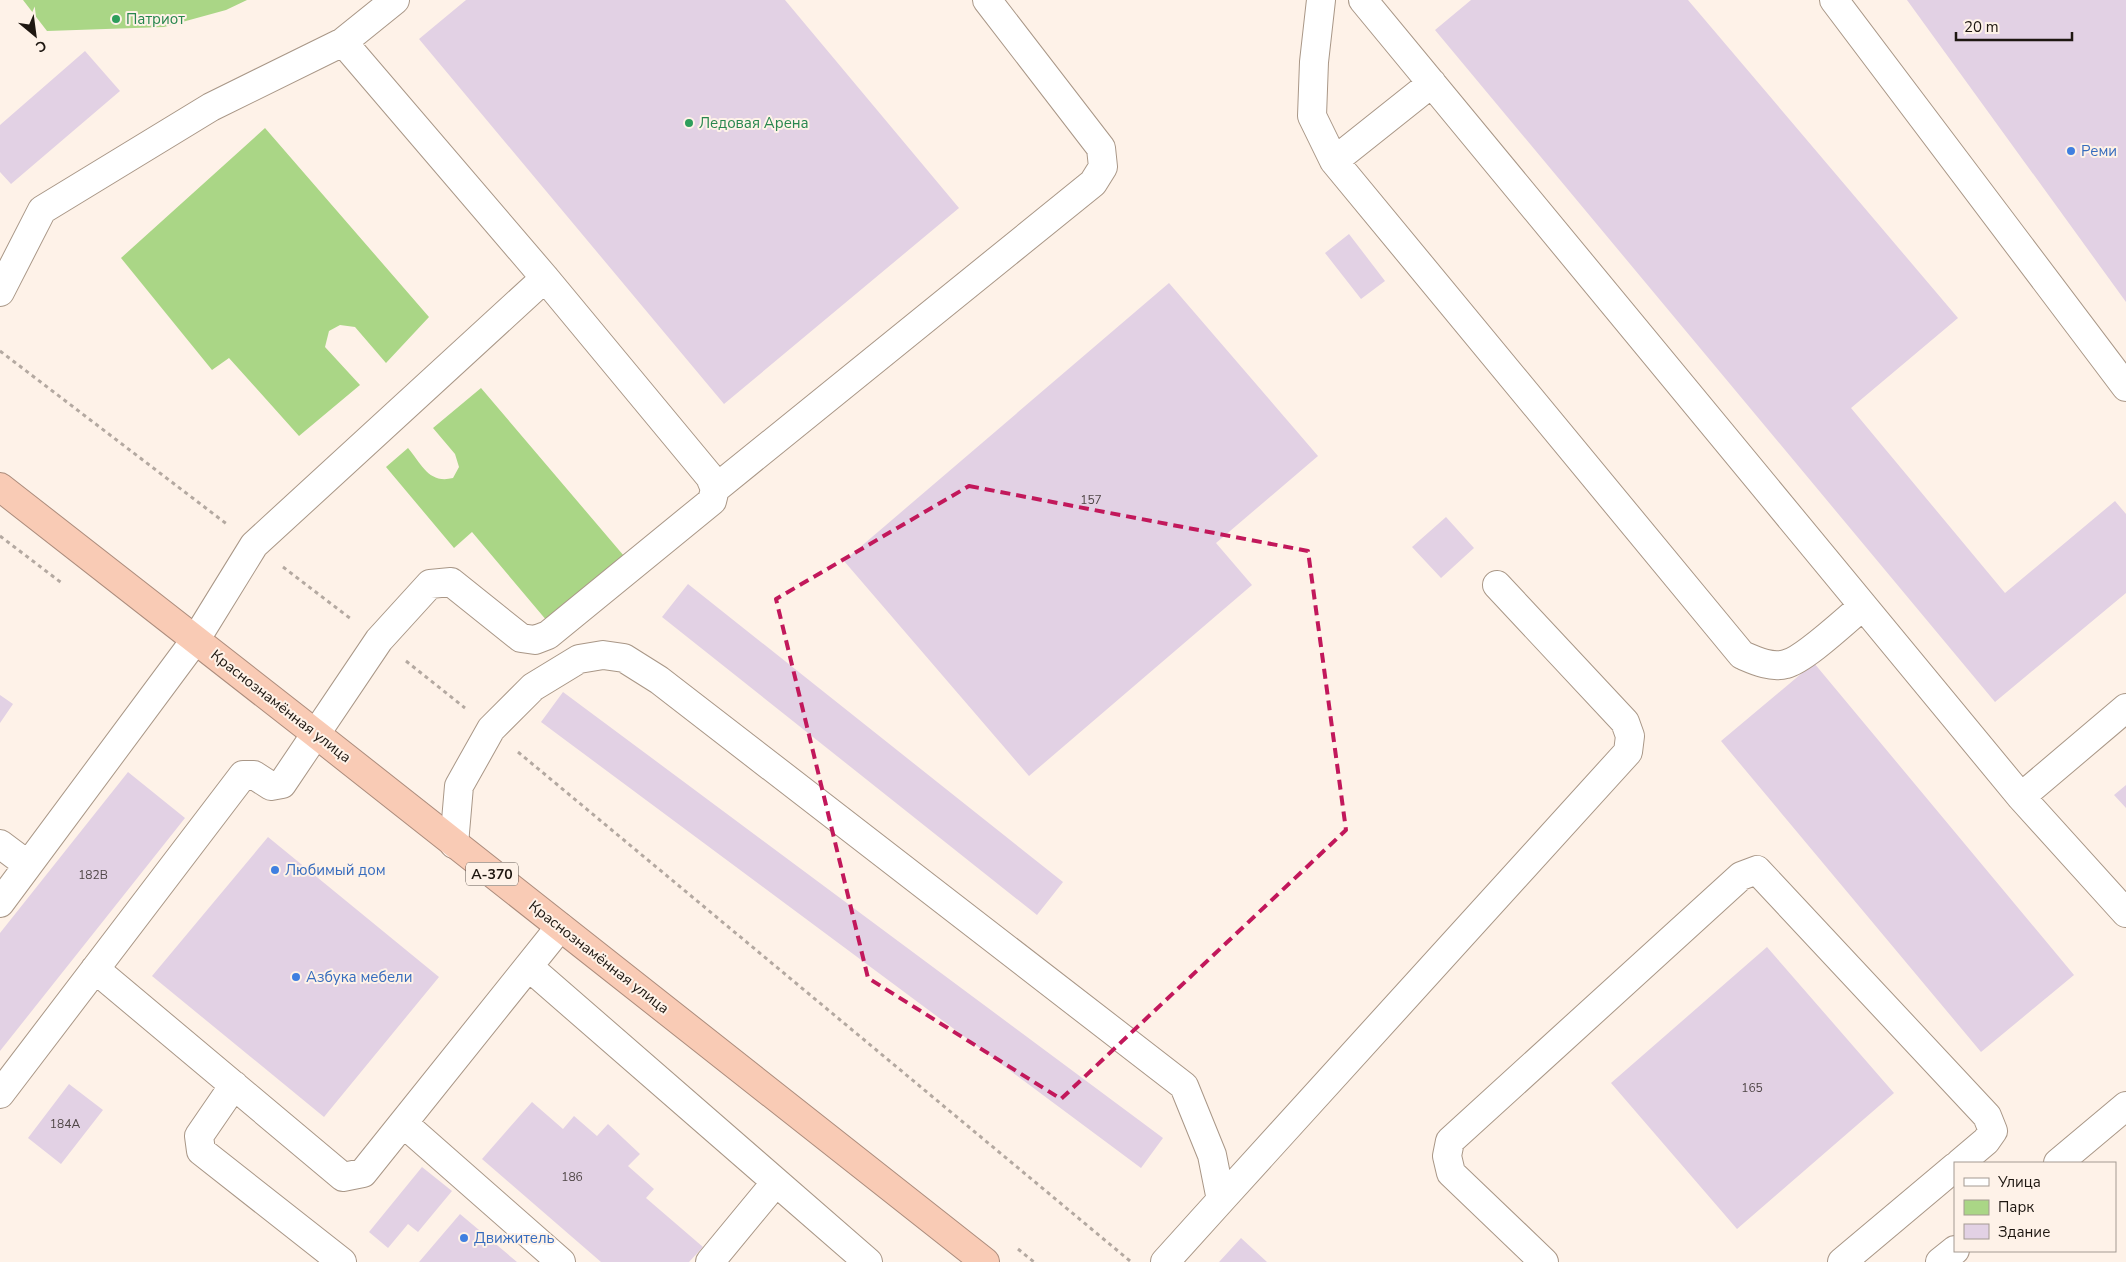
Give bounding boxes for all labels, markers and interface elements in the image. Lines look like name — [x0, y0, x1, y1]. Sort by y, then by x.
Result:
place label: Патриот — [126, 9, 185, 29]
north arrow — [10, 10, 60, 60]
scale bar — [1956, 10, 2072, 42]
marker: Патриот — [110, 13, 122, 25]
text: 20 m — [1964, 17, 1999, 37]
text: С — [32, 35, 50, 57]
place label: Ледовая Арена — [699, 113, 809, 133]
marker: Ледовая Арена — [683, 117, 695, 129]
place label: Реми — [2081, 141, 2117, 161]
marker: Реми — [2065, 145, 2077, 157]
house number: 157 — [1080, 492, 1102, 508]
street label: Краснознамённая улица — [207, 645, 355, 767]
place label: Любимый дом — [285, 860, 386, 880]
road number: А-370 — [466, 862, 518, 886]
marker: Любимый дом — [269, 864, 281, 876]
house number: 182В — [78, 867, 108, 883]
street label: Краснознамённая улица — [525, 896, 673, 1018]
place label: Азбука мебели — [306, 967, 412, 987]
marker: Азбука мебели — [290, 971, 302, 983]
house number: 165 — [1741, 1080, 1763, 1096]
house number: 184А — [50, 1116, 80, 1132]
legend — [1954, 1162, 2116, 1252]
house number: 186 — [561, 1169, 583, 1185]
text: Улица — [1997, 1172, 2041, 1192]
text: Парк — [1998, 1197, 2034, 1217]
text: Здание — [1998, 1222, 2050, 1242]
place label: Движитель — [474, 1228, 555, 1248]
marker: Движитель — [458, 1232, 470, 1244]

